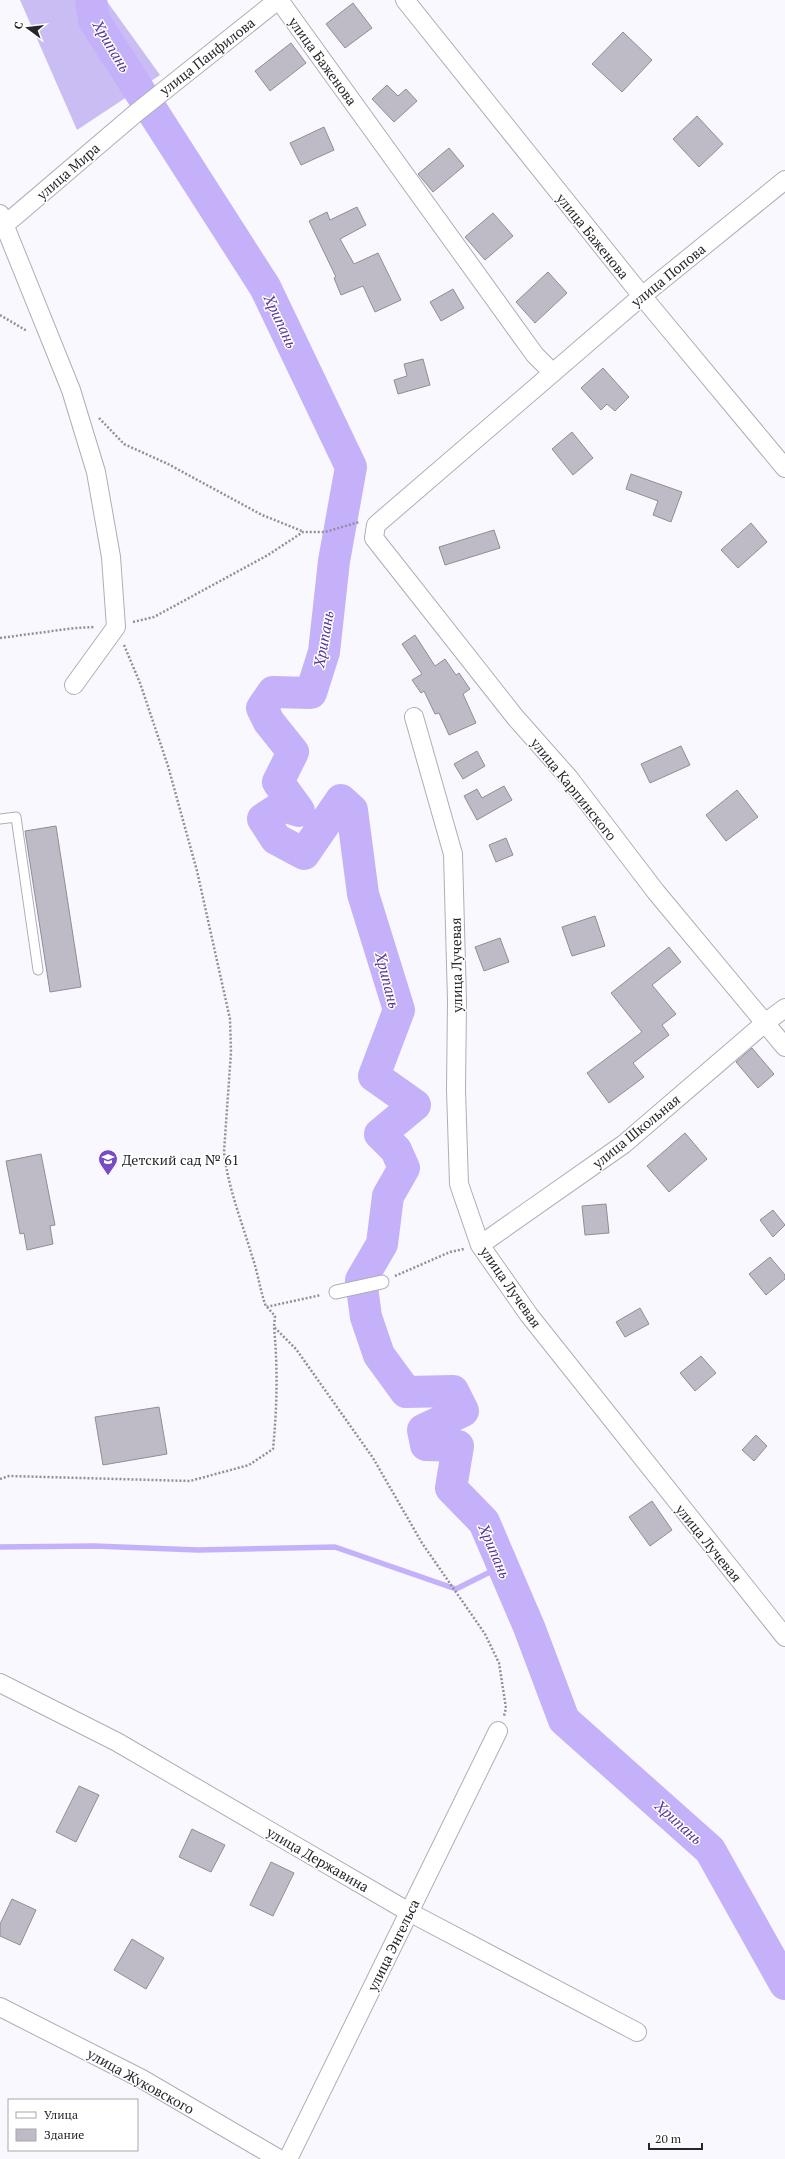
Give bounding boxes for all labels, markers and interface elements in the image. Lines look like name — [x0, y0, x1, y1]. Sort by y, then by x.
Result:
north arrow — [8, 8, 48, 48]
street label: улица Баженова — [284, 12, 362, 109]
street label: улица Панфилова — [155, 13, 259, 100]
water label: Хрипань — [88, 15, 135, 76]
text: С — [11, 20, 26, 31]
street label: улица Мира — [32, 138, 104, 204]
street label: улица Баженова — [552, 188, 633, 283]
street label: улица Попова — [626, 239, 709, 312]
water label: Хрипань — [259, 290, 302, 351]
water label: Хрипань — [308, 609, 338, 670]
street label: улица Карпинского — [526, 733, 622, 845]
street label: улица Лучевая — [446, 917, 466, 1014]
water label: Хрипань — [371, 949, 405, 1010]
street label: улица Школьная — [587, 1090, 684, 1173]
school or university icon: Детский сад № 61 — [97, 1148, 119, 1176]
place label: Детский сад № 61 — [122, 1150, 239, 1169]
street label: улица Лучевая — [475, 1242, 546, 1331]
street label: улица Лучевая — [671, 1499, 746, 1586]
water label: Хрипань — [474, 1520, 515, 1582]
water label: Хрипань — [650, 1795, 707, 1849]
street label: улица Державина — [263, 1822, 373, 1896]
street label: улица Энгельса — [362, 1896, 424, 1995]
street label: улица Жуковского — [83, 2043, 198, 2118]
legend — [8, 2099, 138, 2151]
text: Улица — [44, 2107, 78, 2122]
scale bar — [649, 2125, 702, 2151]
text: Здание — [44, 2127, 84, 2142]
text: 20 m — [655, 2131, 682, 2146]

